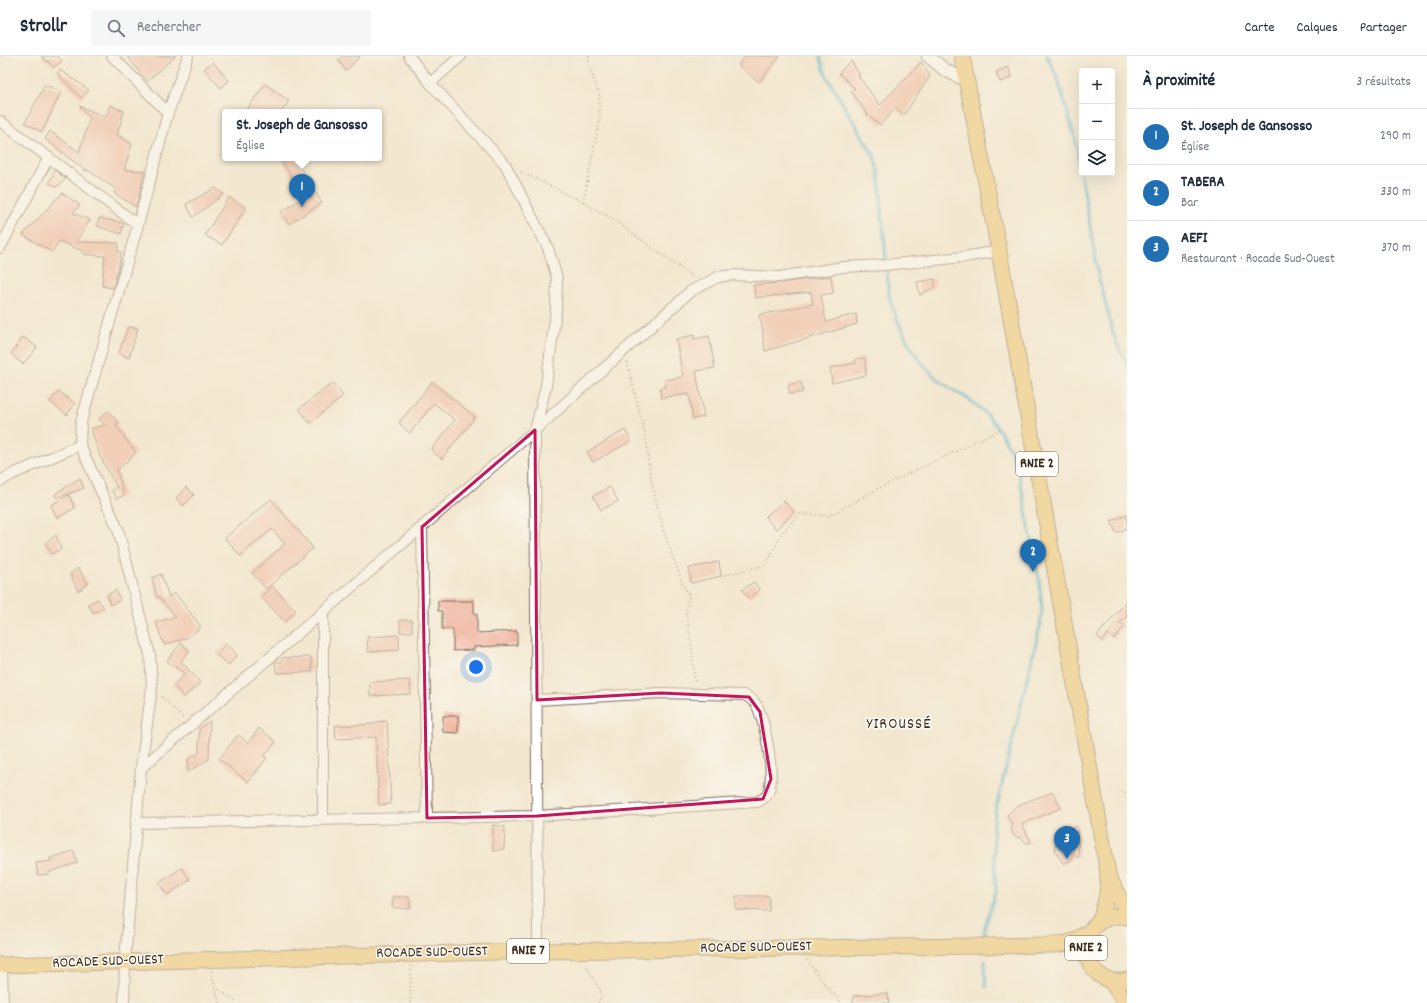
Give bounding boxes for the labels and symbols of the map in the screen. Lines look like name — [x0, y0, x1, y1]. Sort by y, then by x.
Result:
pin: 1 — [289, 174, 315, 207]
road number: RNIE 2 — [1016, 452, 1058, 476]
pin: 2 — [1020, 539, 1046, 572]
your location — [466, 657, 486, 677]
district label: YIROUSSÉ — [867, 713, 931, 736]
pin: 3 — [1054, 826, 1080, 859]
street label: ROCADE SUD-OUEST — [700, 936, 812, 960]
road number: RNIE 2 — [1065, 936, 1107, 960]
road number: RNIE 7 — [507, 939, 549, 963]
street label: ROCADE SUD-OUEST — [376, 941, 488, 965]
street label: ROCADE SUD-OUEST — [52, 949, 164, 975]

